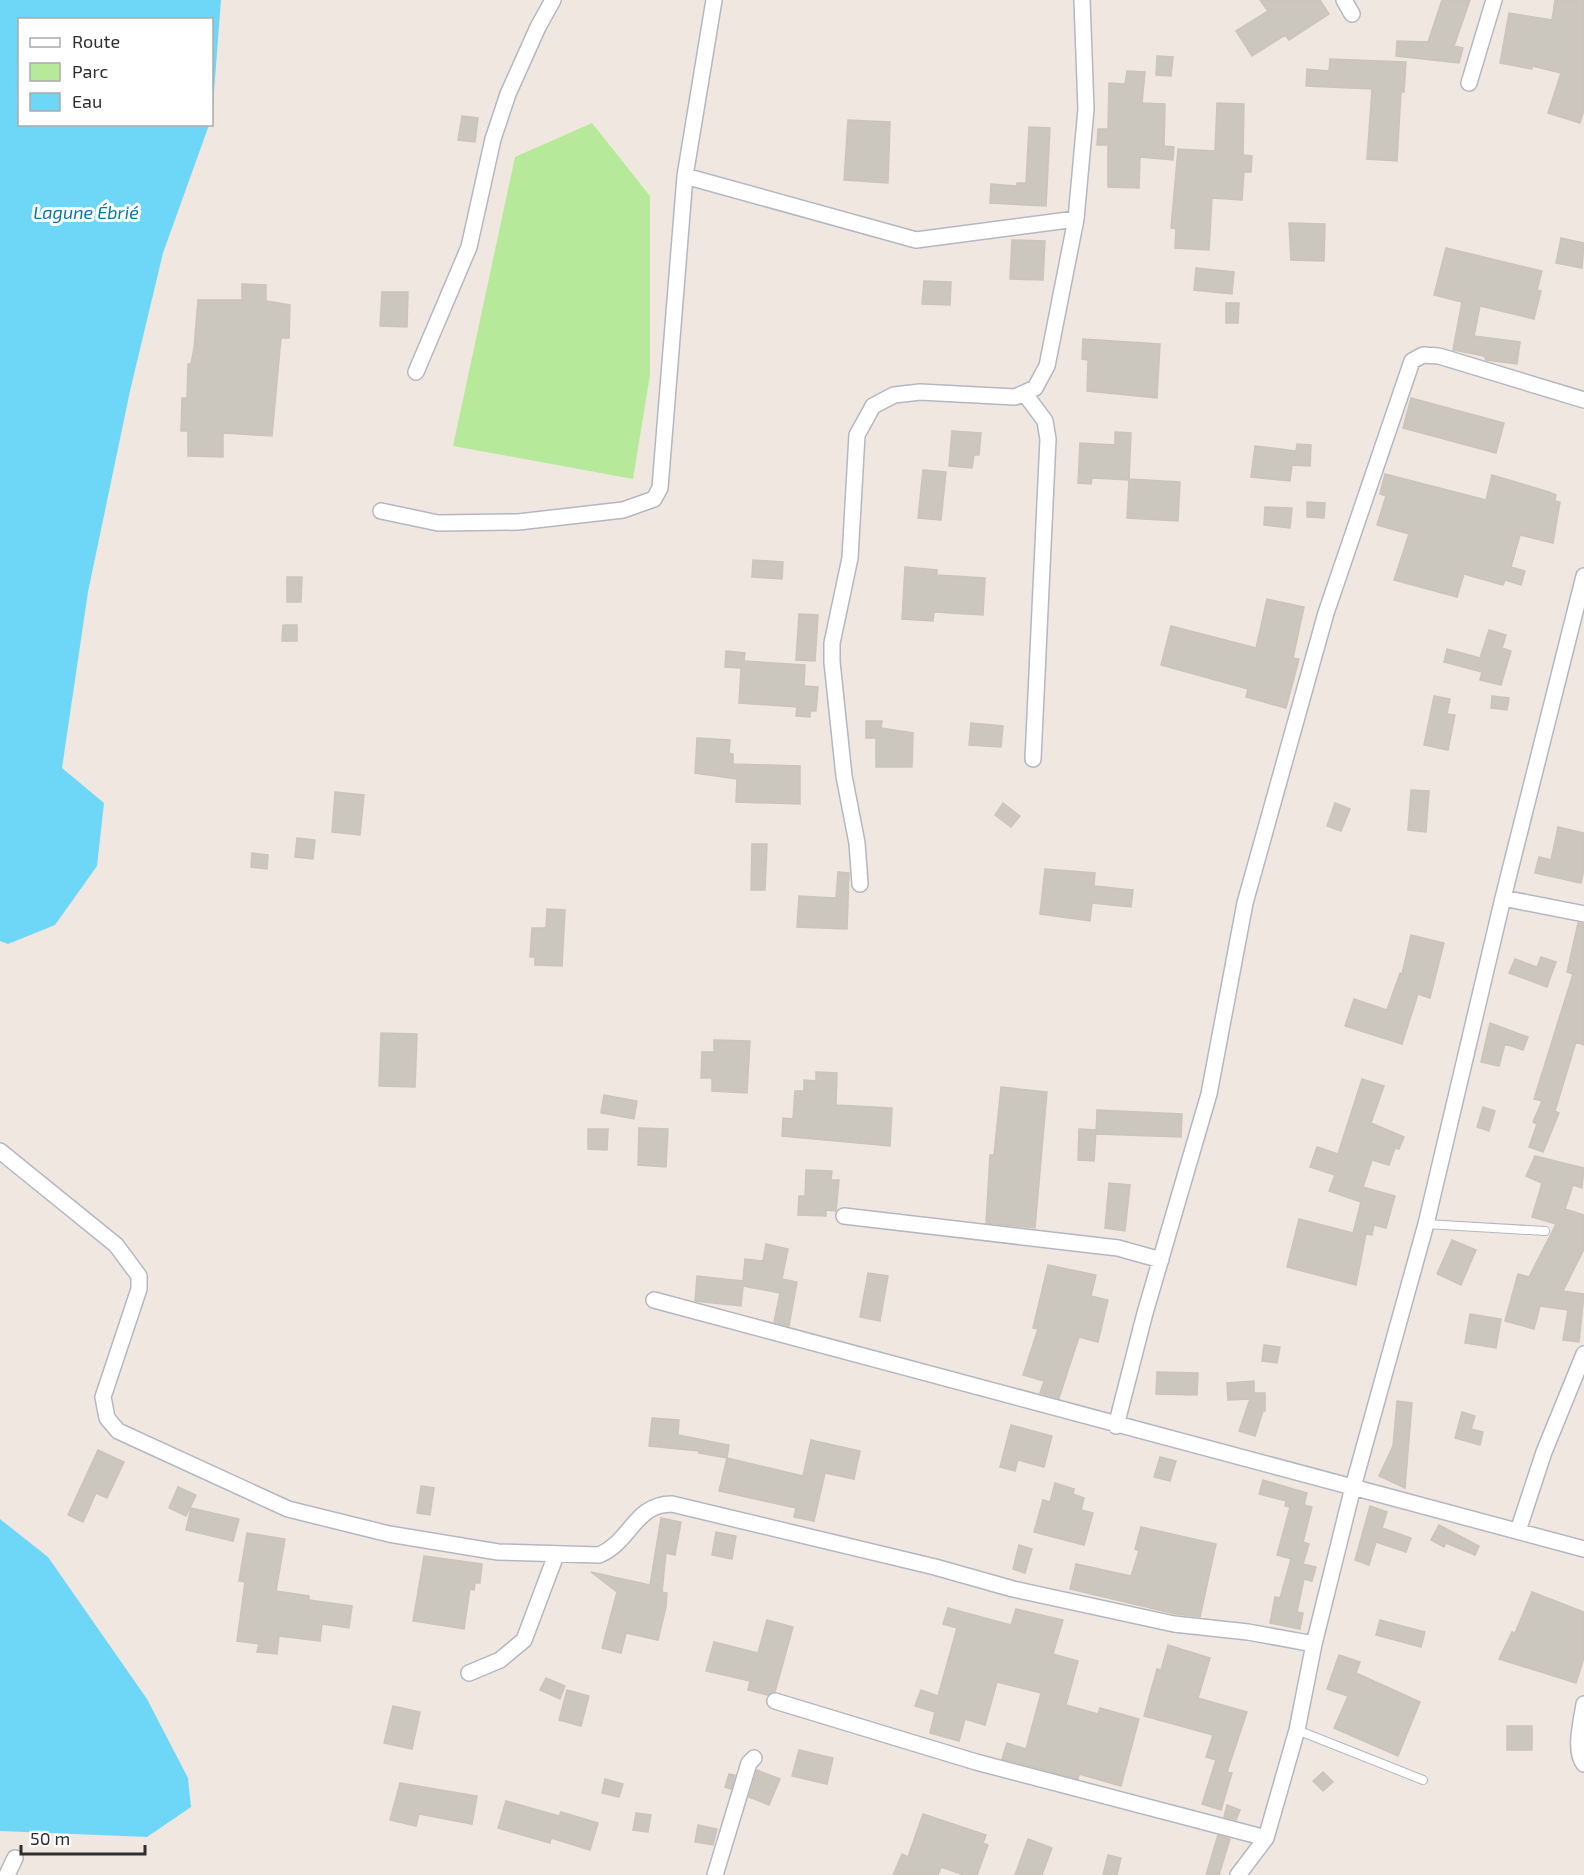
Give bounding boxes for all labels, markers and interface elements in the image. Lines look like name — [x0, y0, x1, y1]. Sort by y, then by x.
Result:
legend — [18, 18, 213, 126]
text: Route — [72, 30, 120, 52]
text: Parc — [72, 60, 108, 82]
text: Eau — [72, 90, 102, 112]
water label: Lagune Ébrié — [33, 201, 139, 223]
scale bar — [21, 1818, 146, 1856]
text: 50 m — [30, 1827, 70, 1849]

